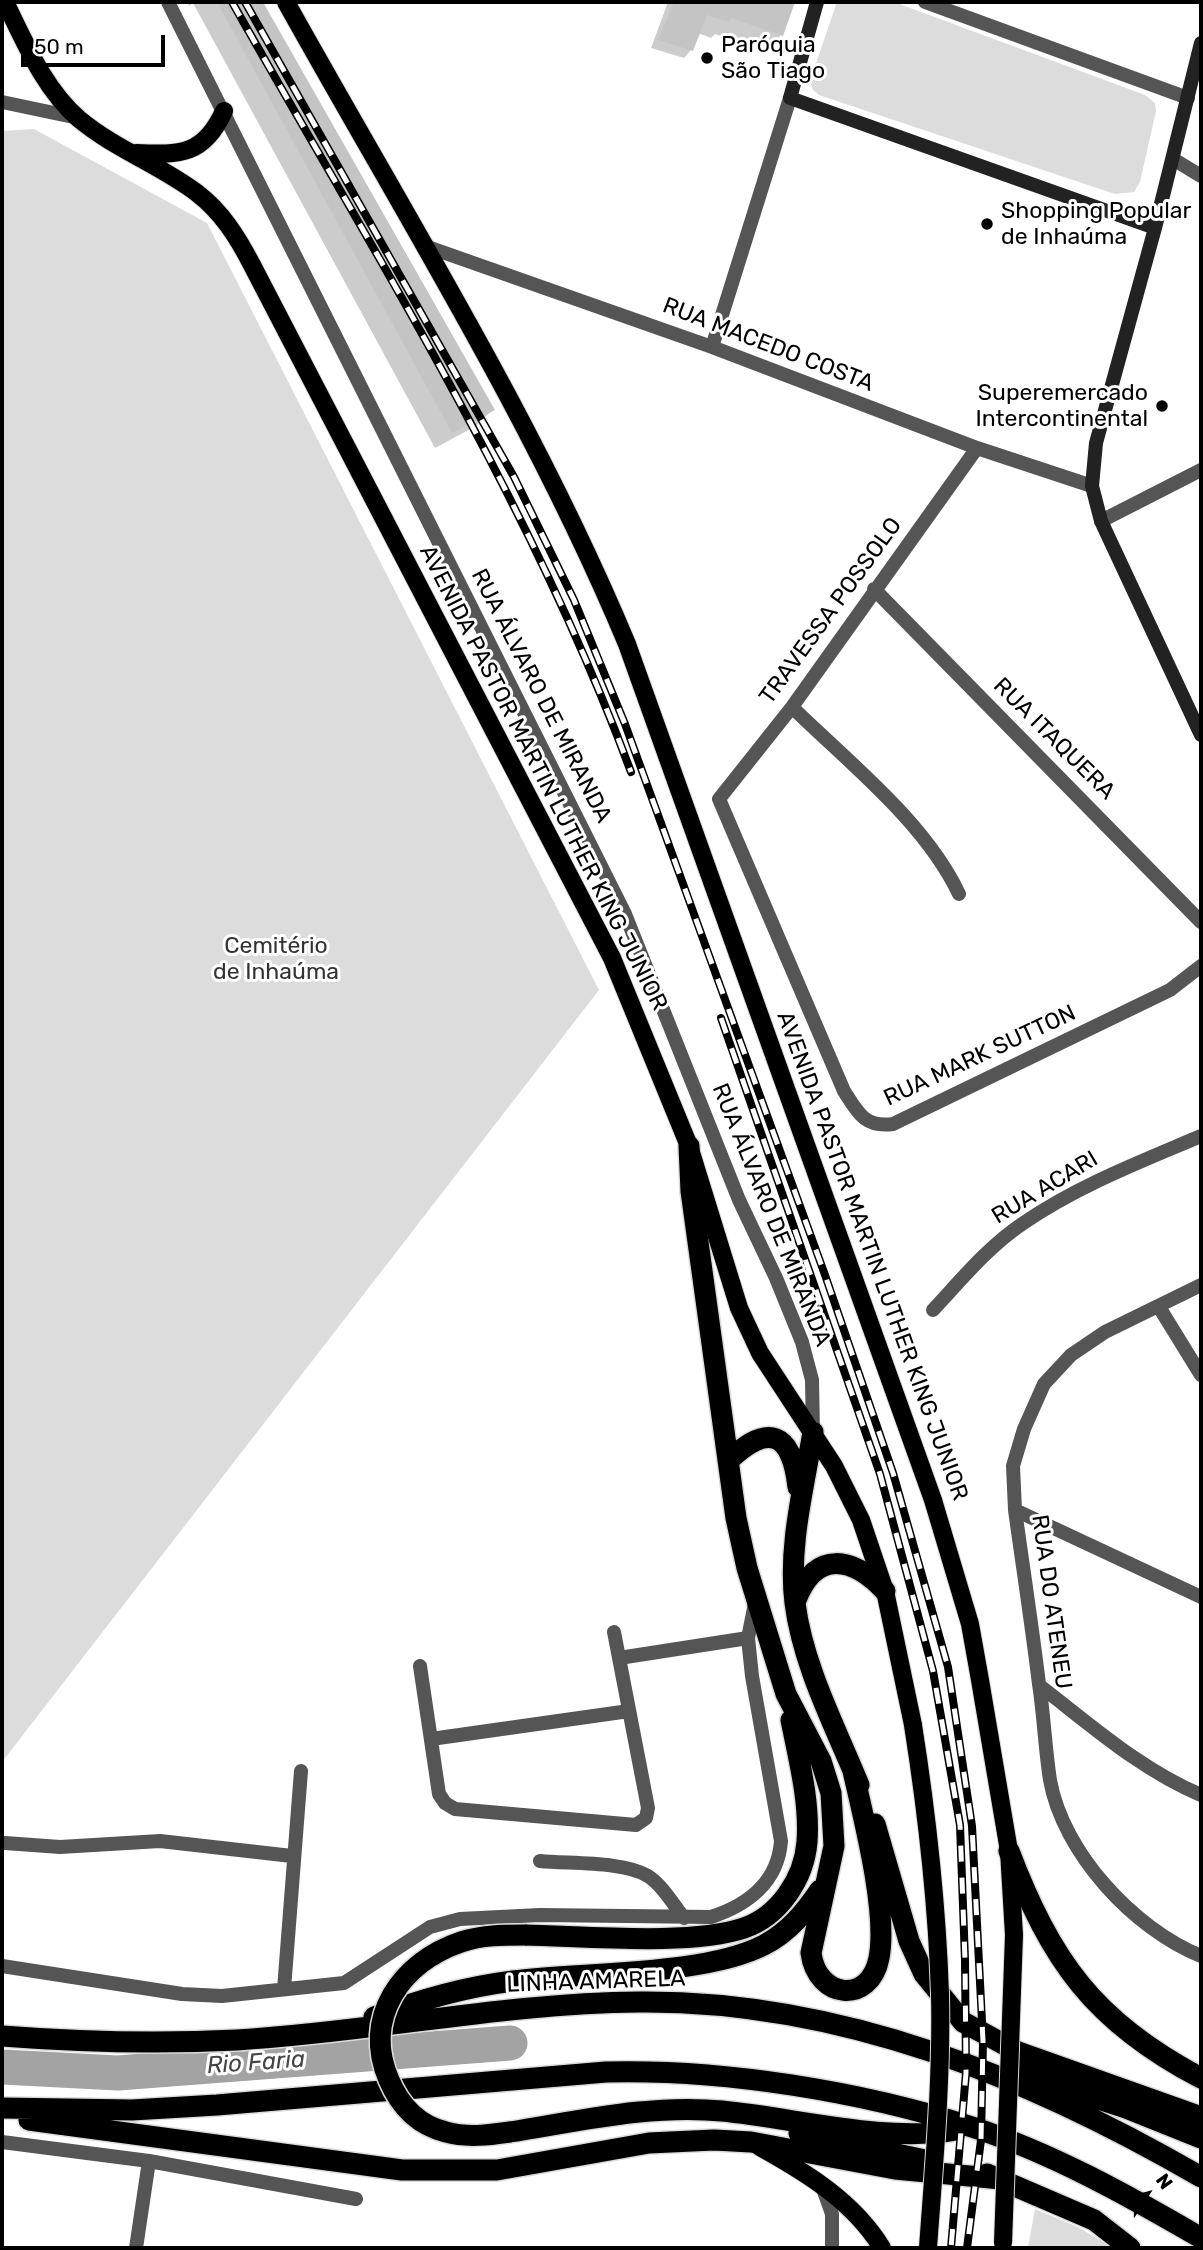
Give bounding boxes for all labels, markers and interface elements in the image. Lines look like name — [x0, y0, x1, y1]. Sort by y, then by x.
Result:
scale bar — [24, 21, 168, 65]
place label: Paróquia São Tiago — [721, 31, 825, 85]
text: 50 m — [34, 34, 84, 59]
marker: Paróquia São Tiago — [699, 50, 715, 66]
place label: Shopping Popular de Inhaúma — [1001, 197, 1191, 251]
marker: Shopping Popular de Inhaúma — [979, 216, 995, 232]
street label: RUA MACEDO COSTA — [659, 292, 877, 398]
place label: Superemercado Intercontinental — [975, 379, 1148, 433]
marker: Superemercado Intercontinental — [1154, 398, 1170, 414]
street label: TRAVESSA POSSOLO — [754, 512, 908, 710]
street label: AVENIDA PASTOR MARTIN LUTHER KING JUNIOR — [413, 541, 673, 1015]
street label: RUA ÁLVARO DE MIRANDA — [465, 565, 617, 827]
street label: RUA ITAQUERA — [987, 672, 1121, 806]
park label: Cemitério de Inhaúma — [213, 932, 339, 986]
street label: RUA MARK SUTTON — [880, 999, 1080, 1113]
street label: AVENIDA PASTOR MARTIN LUTHER KING JUNIOR — [770, 1008, 974, 1504]
street label: RUA ÁLVARO DE MIRANDA — [706, 1080, 836, 1350]
street label: RUA ACARI — [987, 1146, 1103, 1230]
street label: RUA DO ATENEU — [1025, 1513, 1077, 1691]
street label: LINHA AMARELA — [506, 1965, 686, 1999]
water label: Rio Faria — [206, 2045, 306, 2081]
north arrow — [1112, 2159, 1182, 2229]
text: N — [1151, 2169, 1178, 2194]

